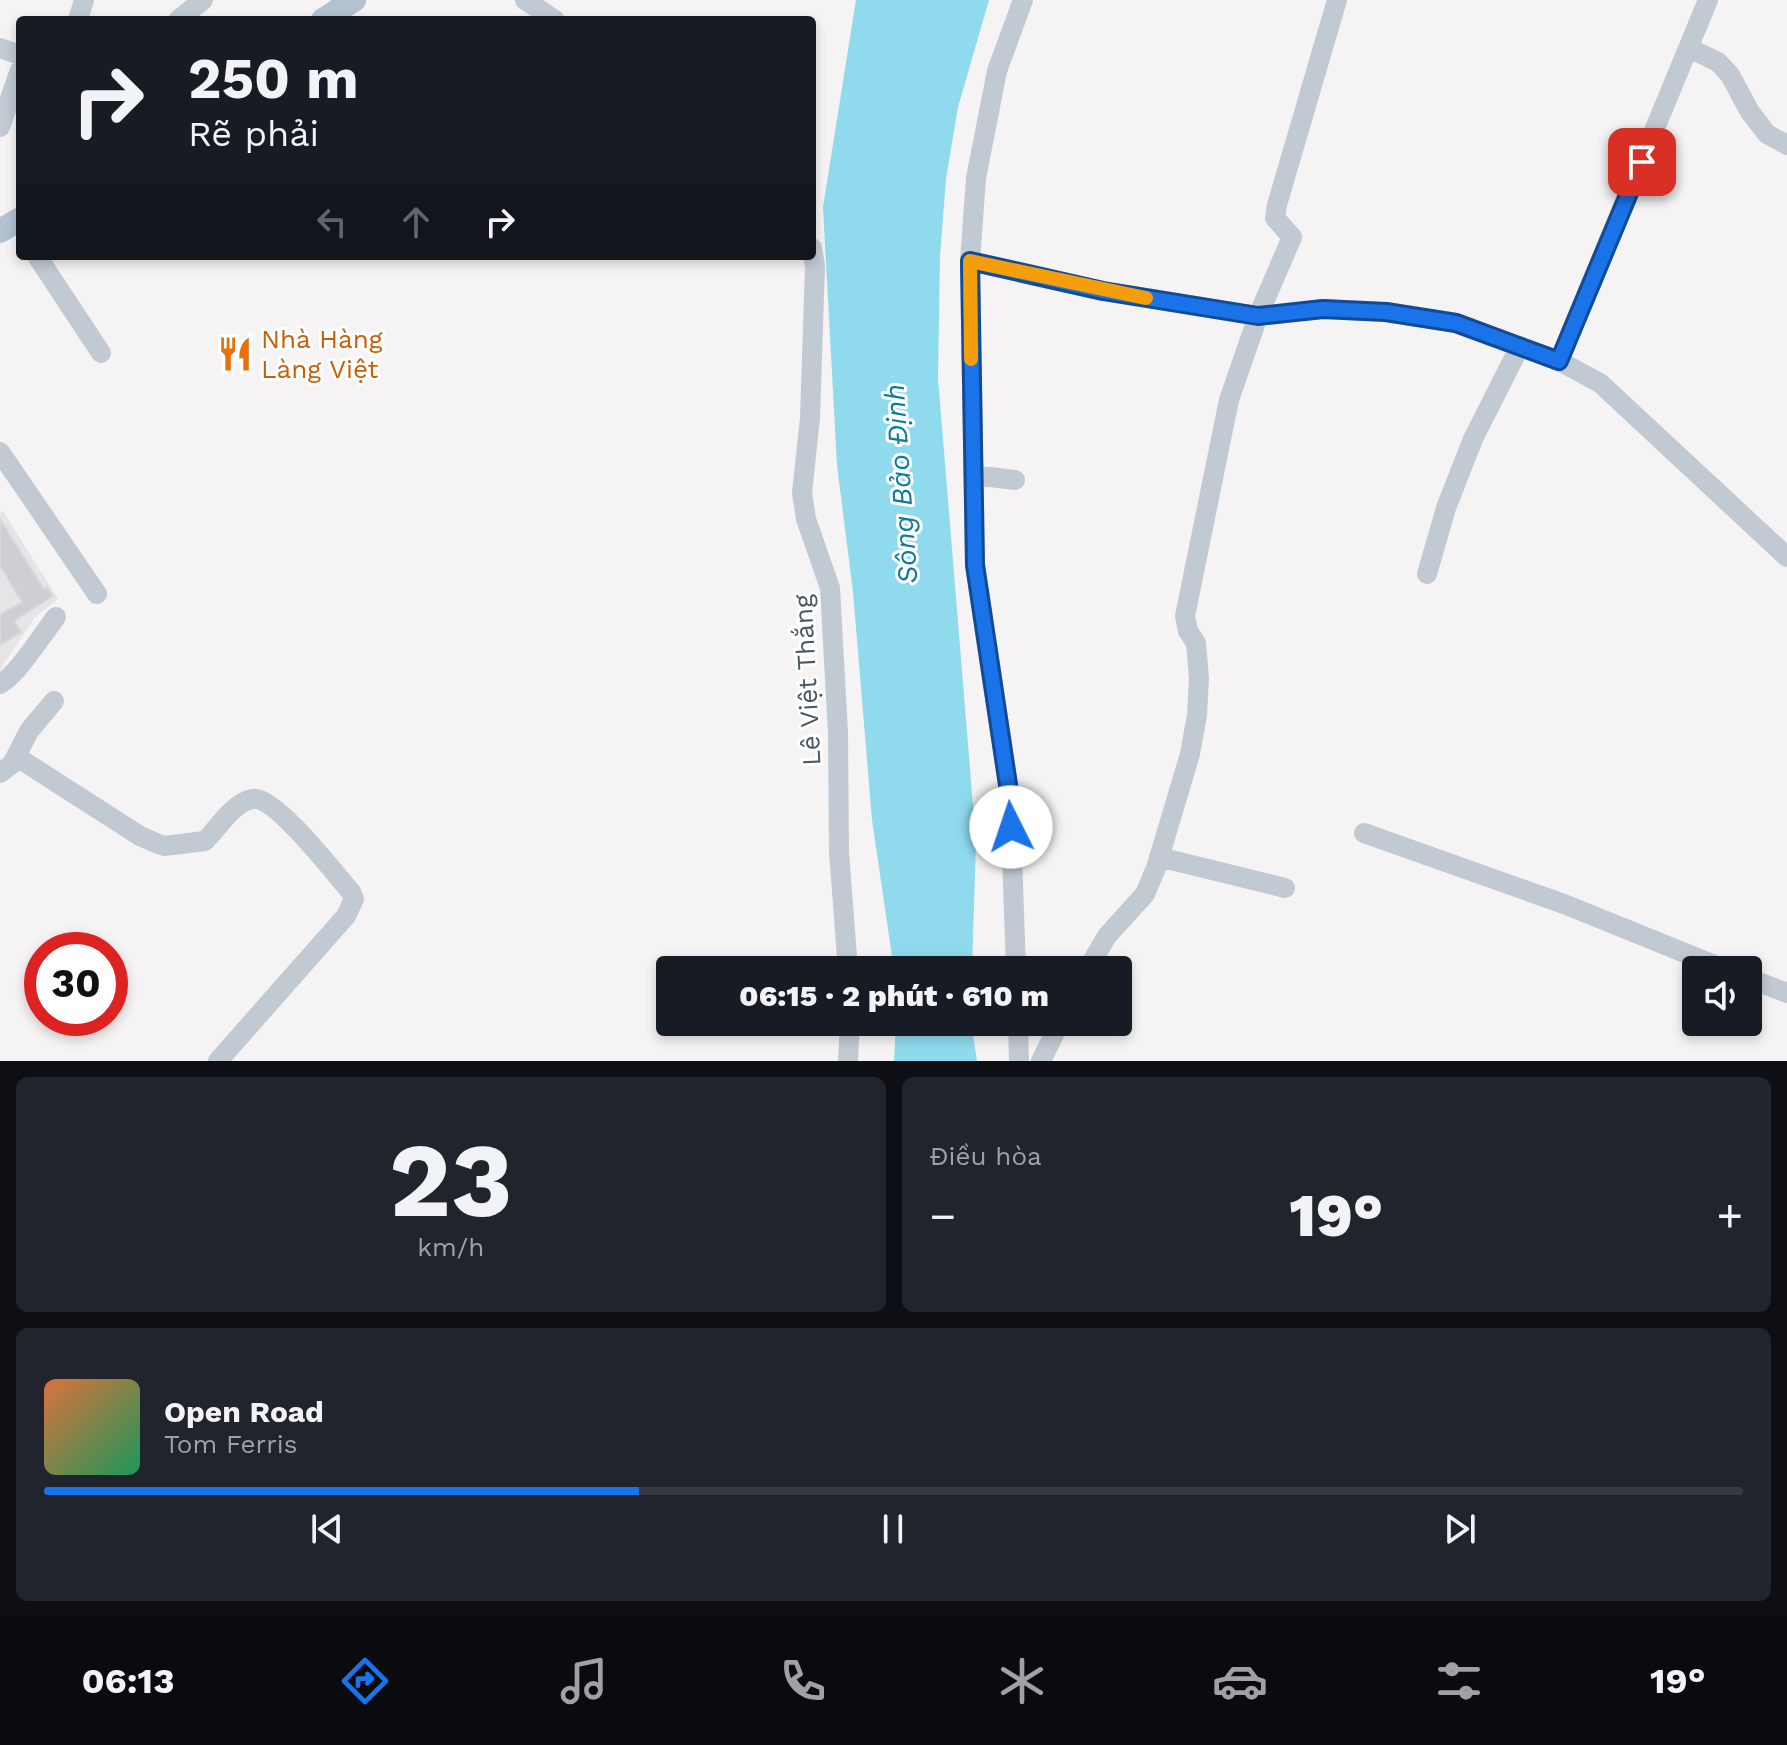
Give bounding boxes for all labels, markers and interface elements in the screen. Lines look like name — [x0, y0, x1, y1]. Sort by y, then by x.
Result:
text: 250 m — [188, 46, 359, 112]
icon: right — [56, 48, 160, 152]
text: Rẽ phải — [188, 113, 319, 155]
pin — [1608, 128, 1676, 196]
icon: arrive — [1620, 140, 1664, 184]
icon: left — [310, 200, 354, 244]
icon: ahead — [394, 200, 438, 244]
icon: right — [478, 200, 522, 244]
place label: Nhà Hàng Làng Việt — [261, 324, 383, 384]
restaurant icon: Nhà Hàng Làng Việt — [216, 335, 254, 373]
water label: Sông Bảo Định — [878, 383, 924, 585]
street label: Lê Việt Thắng — [788, 593, 826, 766]
position arrow — [969, 785, 1053, 869]
speed limit sign: 30 — [24, 932, 128, 1036]
map controls — [1682, 956, 1762, 1036]
button: sound — [1682, 956, 1762, 1036]
text: 06:15 · 2 phút · 610 m — [739, 978, 1049, 1013]
text: 23 — [389, 1119, 513, 1241]
text: Điều hòa — [930, 1141, 1042, 1171]
text: 19° — [1289, 1180, 1383, 1251]
text: − — [930, 1190, 956, 1242]
text: + — [1716, 1190, 1743, 1242]
text: km/h — [417, 1232, 484, 1262]
text: Open Road — [164, 1394, 324, 1429]
text: Tom Ferris — [164, 1429, 297, 1459]
icon: previous — [305, 1507, 349, 1551]
icon: pause — [871, 1507, 915, 1551]
icon: next — [1438, 1507, 1482, 1551]
icon: directions — [337, 1653, 393, 1709]
icon: music — [556, 1653, 612, 1709]
icon: phone — [775, 1653, 831, 1709]
icon: climate — [994, 1653, 1050, 1709]
icon: car — [1212, 1653, 1268, 1709]
icon: filters — [1431, 1653, 1487, 1709]
text: 06:13 — [81, 1660, 175, 1702]
text: 19° — [1650, 1660, 1706, 1702]

